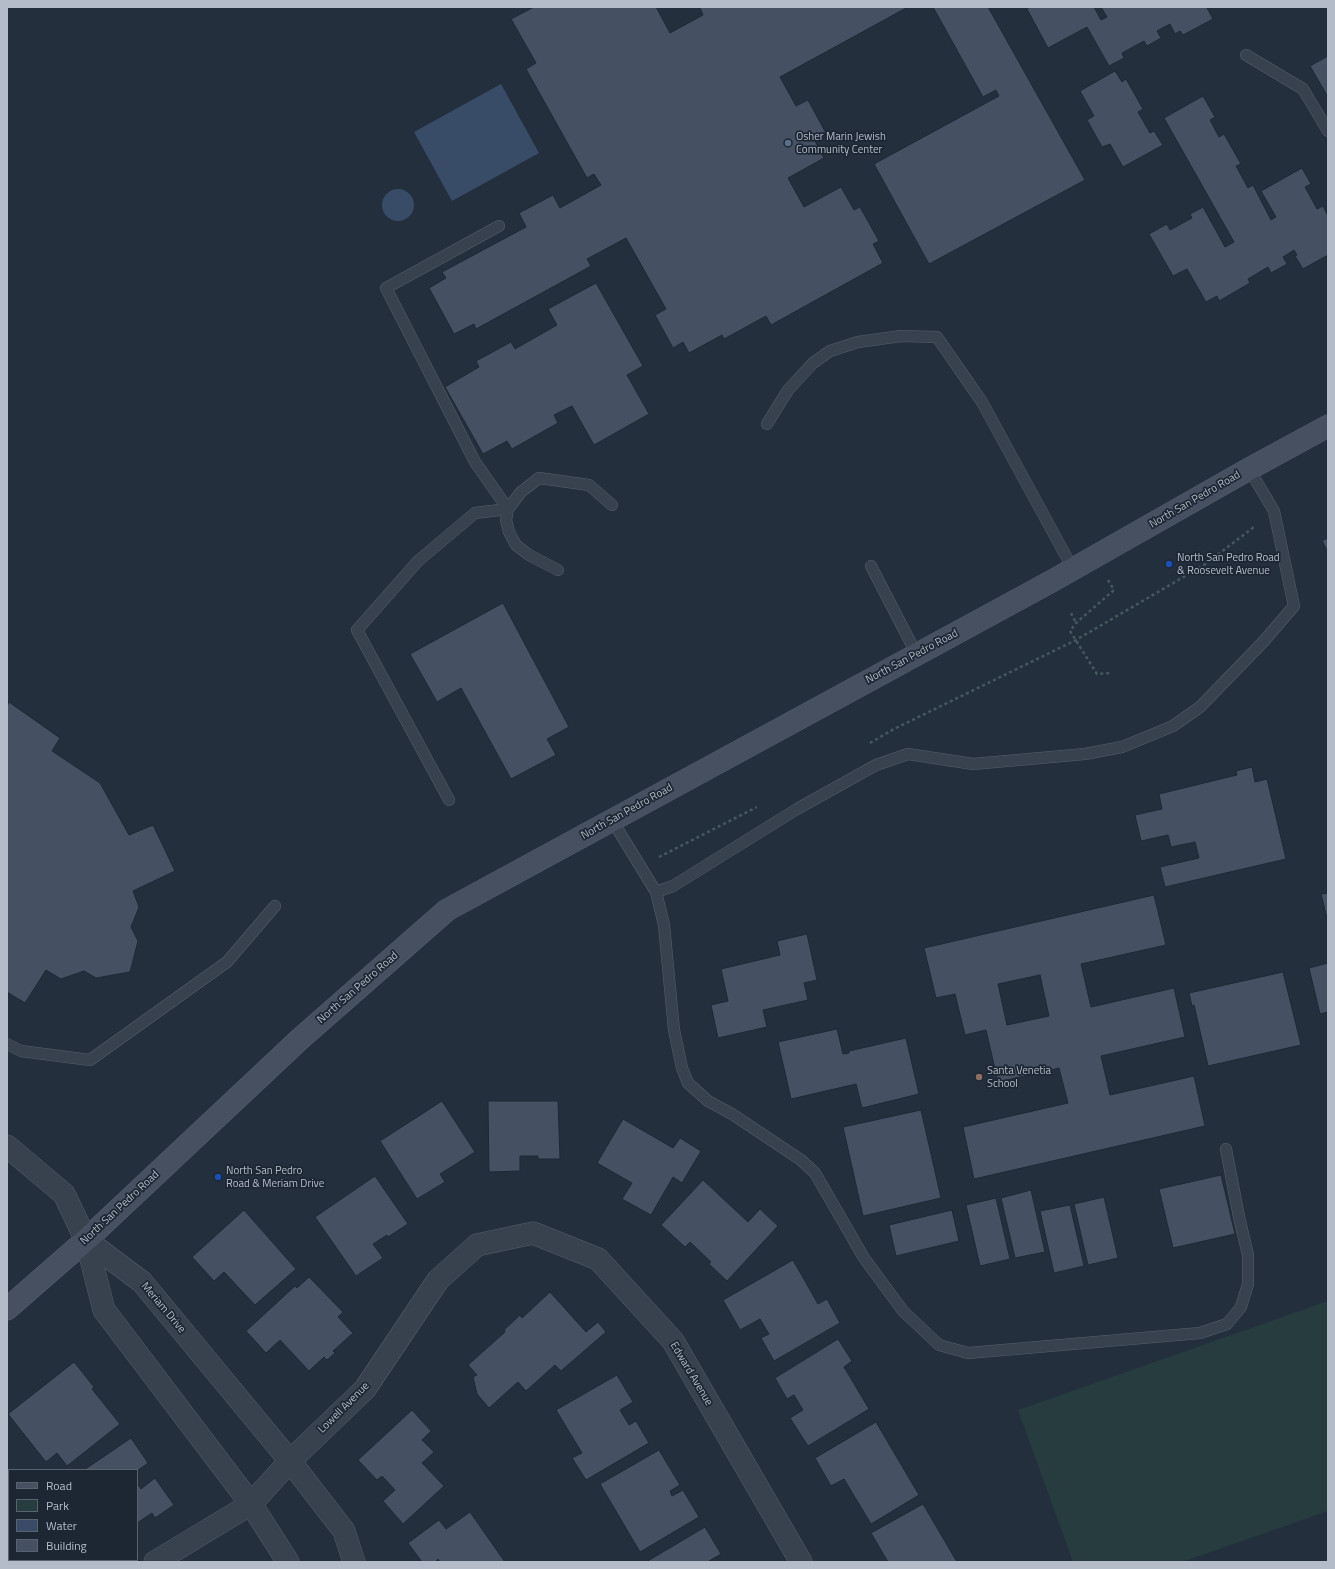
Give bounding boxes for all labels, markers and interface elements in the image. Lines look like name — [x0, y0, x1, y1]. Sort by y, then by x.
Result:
place label: Osher Marin Jewish Community Center — [796, 130, 886, 156]
marker: Osher Marin Jewish Community Center — [783, 138, 793, 148]
street label: North San Pedro Road — [1147, 469, 1243, 531]
place label: North San Pedro Road & Roosevelt Avenue — [1177, 551, 1280, 577]
marker: North San Pedro Road & Roosevelt Avenue — [1164, 559, 1174, 569]
street label: North San Pedro Road — [864, 627, 960, 687]
street label: North San Pedro Road — [579, 781, 675, 843]
street label: North San Pedro Road — [315, 949, 401, 1027]
place label: Santa Venetia School — [987, 1064, 1051, 1090]
marker: Santa Venetia School — [974, 1072, 984, 1082]
place label: North San Pedro Road & Meriam Drive — [226, 1164, 324, 1190]
street label: North San Pedro Road — [78, 1168, 162, 1248]
marker: North San Pedro Road & Meriam Drive — [213, 1172, 223, 1182]
street label: Meriam Drive — [138, 1280, 188, 1336]
street label: Edward Avenue — [667, 1340, 715, 1408]
street label: Lowell Avenue — [316, 1380, 372, 1436]
legend — [8, 1469, 138, 1561]
text: Road — [46, 1476, 72, 1495]
text: Park — [46, 1496, 69, 1515]
text: Water — [46, 1516, 77, 1535]
text: Building — [46, 1536, 87, 1555]

